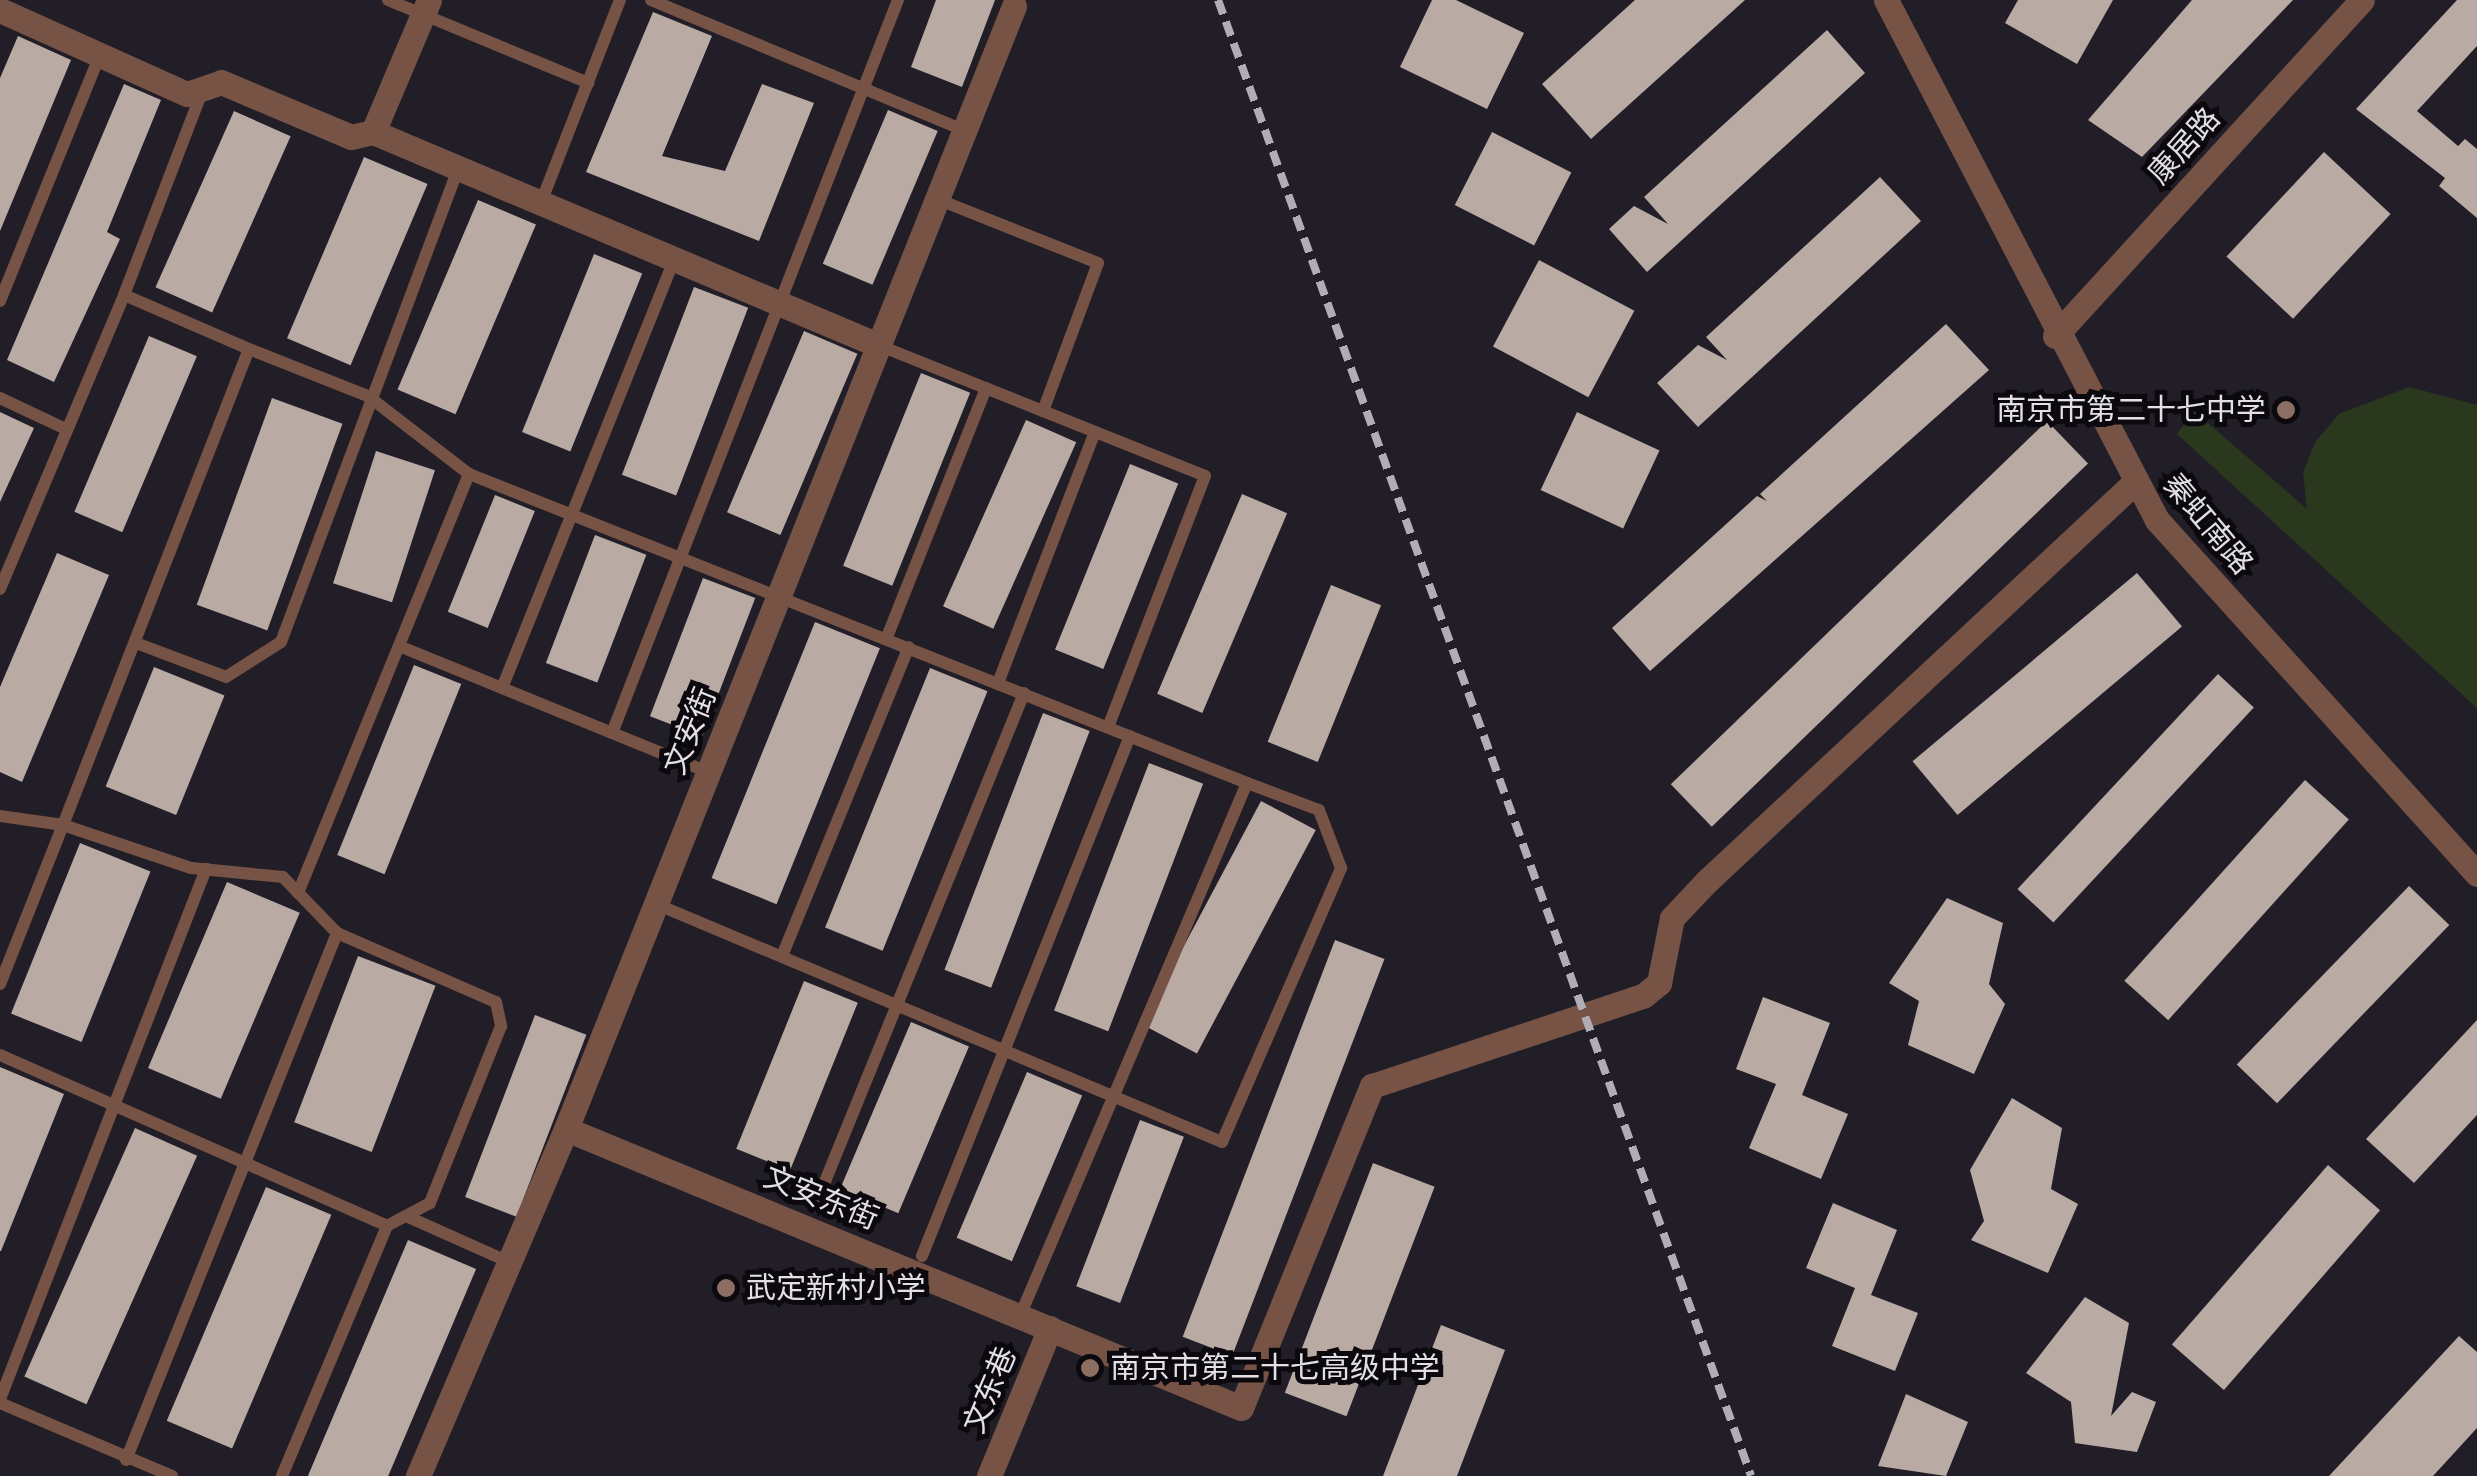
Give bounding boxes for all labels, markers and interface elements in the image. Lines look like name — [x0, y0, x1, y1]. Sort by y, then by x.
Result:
street label: 康居路 — [2141, 101, 2227, 191]
place label: 南京市第二十七中学 — [1996, 392, 2266, 428]
marker: 南京市第二十七中学 — [2275, 399, 2297, 421]
street label: 秦虹南路 — [2156, 466, 2260, 582]
street label: 文安街 — [656, 683, 724, 779]
street label: 文安东街 — [759, 1159, 883, 1237]
place label: 武定新村小学 — [746, 1270, 926, 1306]
marker: 武定新村小学 — [715, 1277, 737, 1299]
street label: 文东巷 — [956, 1342, 1024, 1438]
place label: 南京市第二十七高级中学 — [1110, 1350, 1440, 1386]
marker: 南京市第二十七高级中学 — [1079, 1357, 1101, 1379]

